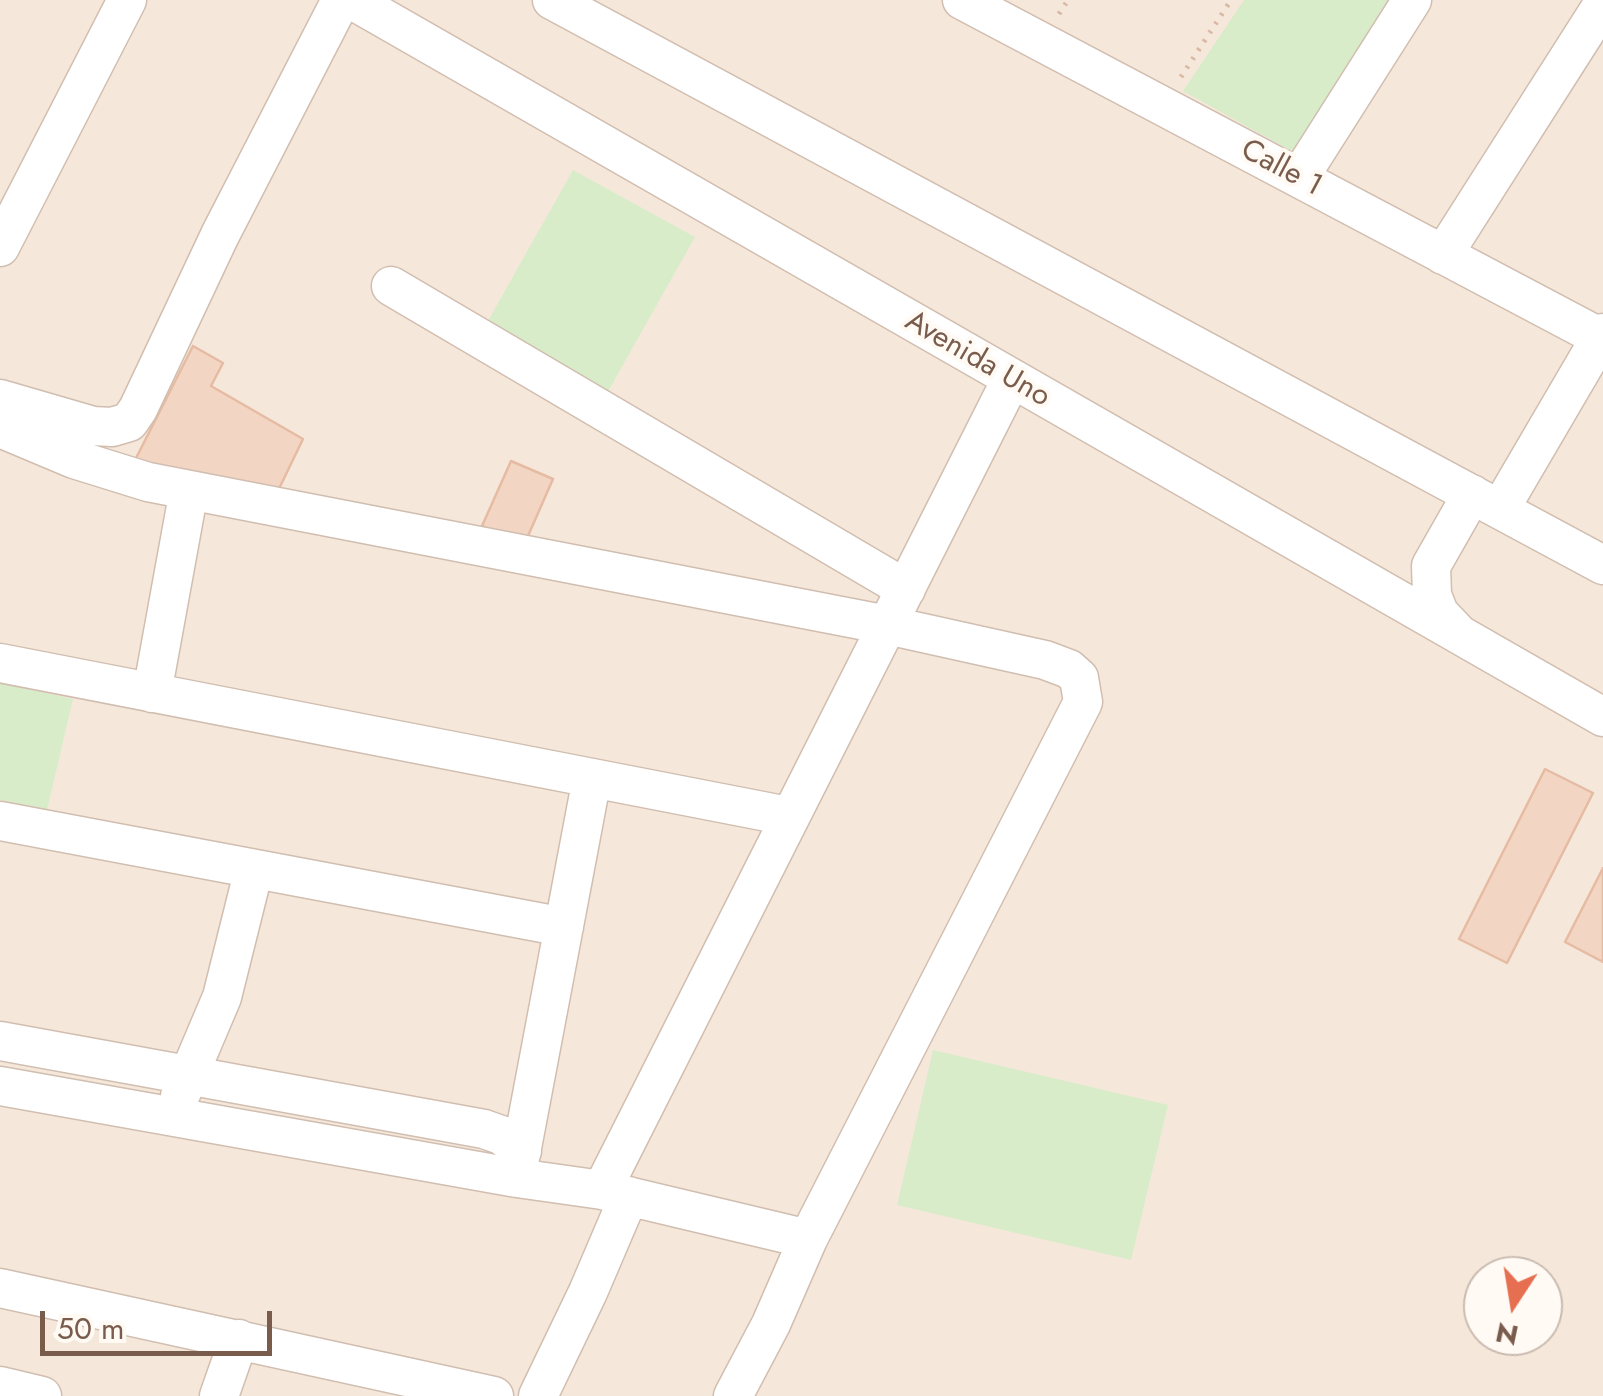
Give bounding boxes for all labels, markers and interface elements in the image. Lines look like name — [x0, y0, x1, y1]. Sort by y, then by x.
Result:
street label: Calle 1 — [1234, 133, 1328, 205]
street label: Avenida Uno — [898, 304, 1056, 416]
north arrow — [1463, 1256, 1563, 1356]
scale bar — [45, 1291, 278, 1353]
text: 50 m — [57, 1307, 124, 1350]
text: N — [1492, 1312, 1522, 1356]

